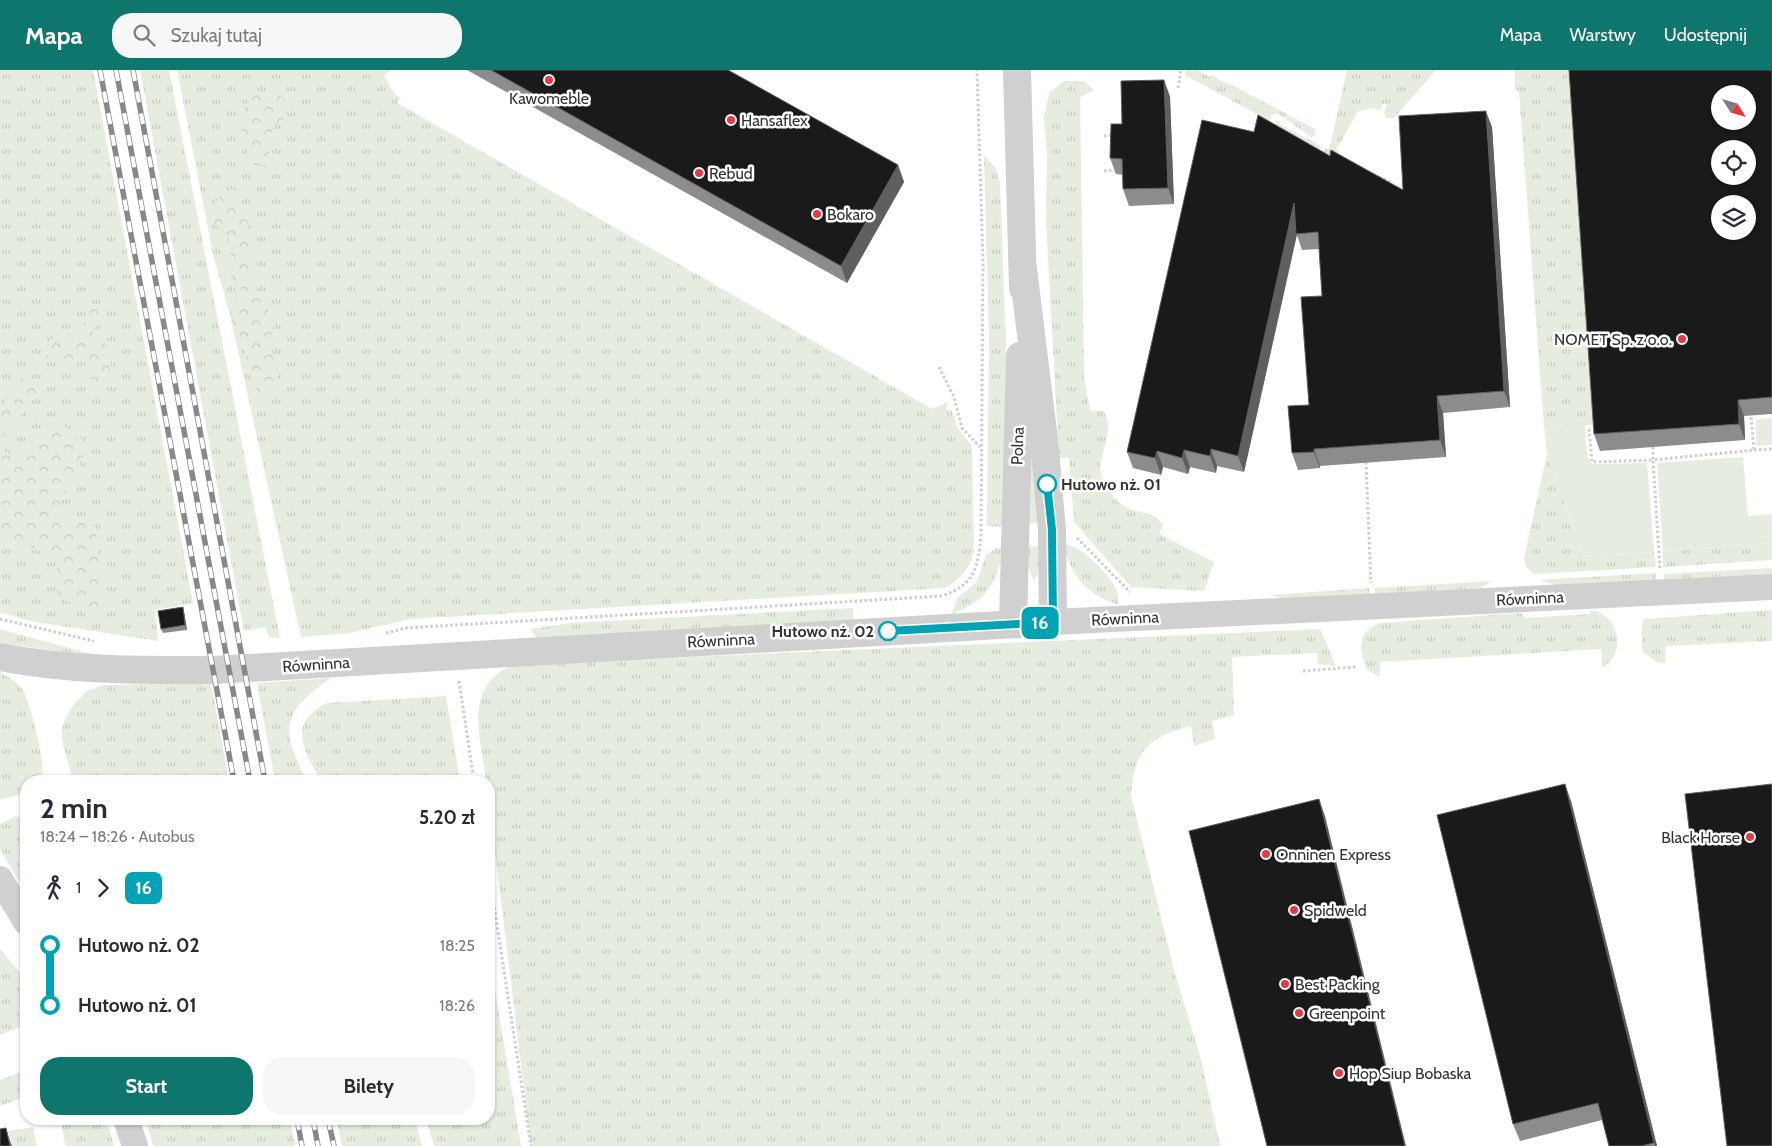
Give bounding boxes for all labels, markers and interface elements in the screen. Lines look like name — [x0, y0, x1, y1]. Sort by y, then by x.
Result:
search box — [112, 13, 462, 58]
text: Mapa — [25, 21, 82, 50]
icon: search — [130, 21, 158, 49]
text: Szukaj tutaj — [170, 24, 262, 47]
text: Mapa — [1500, 24, 1542, 46]
text: Warstwy — [1570, 24, 1636, 46]
text: Udostępnij — [1664, 24, 1747, 46]
marker: Kawomeble — [543, 74, 555, 86]
north arrow — [1711, 85, 1756, 130]
map controls — [1711, 85, 1756, 240]
place label: Kawomeble — [509, 89, 589, 108]
place label: Hansaflex — [741, 111, 808, 130]
marker: Hansaflex — [725, 114, 737, 126]
button: locate — [1711, 140, 1756, 185]
place label: Rebud — [709, 164, 753, 183]
marker: Rebud — [693, 167, 705, 179]
button: layers — [1711, 195, 1756, 240]
place label: Bokaro — [827, 205, 874, 224]
marker: Bokaro — [811, 208, 823, 220]
place label: NOMET Sp. z o.o. — [1554, 330, 1672, 349]
marker: NOMET Sp. z o.o. — [1676, 333, 1688, 345]
street label: Polna — [1007, 426, 1028, 465]
marker: Hutowo nż. 01 — [1037, 474, 1057, 494]
place label: Hutowo nż. 01 — [1061, 475, 1161, 494]
street label: Równinna — [1496, 587, 1565, 610]
line badge: 16 — [1018, 607, 1062, 639]
street label: Równinna — [1091, 607, 1160, 630]
text: 16 — [1032, 612, 1048, 634]
marker: Hutowo nż. 02 — [878, 621, 898, 641]
place label: Hutowo nż. 02 — [772, 622, 874, 641]
street label: Równinna — [687, 629, 756, 652]
street label: Równinna — [282, 653, 351, 676]
text: 2 min — [40, 791, 108, 825]
text: 5.20 zł — [419, 806, 475, 829]
text: 18:24 – 18:26 · Autobus — [40, 827, 195, 846]
place label: Black Horse — [1661, 828, 1740, 847]
marker: Black Horse — [1744, 831, 1756, 843]
place label: Onninen Express — [1276, 845, 1391, 864]
marker: Onninen Express — [1260, 848, 1272, 860]
icon: walk — [40, 874, 68, 902]
icon: forward — [89, 874, 117, 902]
text: 16 — [135, 877, 152, 899]
text: 1 — [76, 878, 81, 897]
place label: Spidweld — [1304, 901, 1367, 920]
marker: Spidweld — [1288, 904, 1300, 916]
text: Hutowo nż. 02 — [78, 934, 200, 957]
text: 18:25 — [440, 936, 475, 955]
place label: Best Packing — [1295, 975, 1381, 994]
marker: Best Packing — [1279, 978, 1291, 990]
text: Hutowo nż. 01 — [78, 994, 197, 1017]
text: 18:26 — [439, 996, 475, 1015]
place label: Greenpoint — [1309, 1004, 1386, 1023]
marker: Greenpoint — [1293, 1007, 1305, 1019]
button: Start — [40, 1057, 253, 1115]
button: Bilety — [263, 1057, 475, 1115]
place label: Hop Siup Bobaska — [1349, 1064, 1472, 1083]
marker: Hop Siup Bobaska — [1333, 1067, 1345, 1079]

